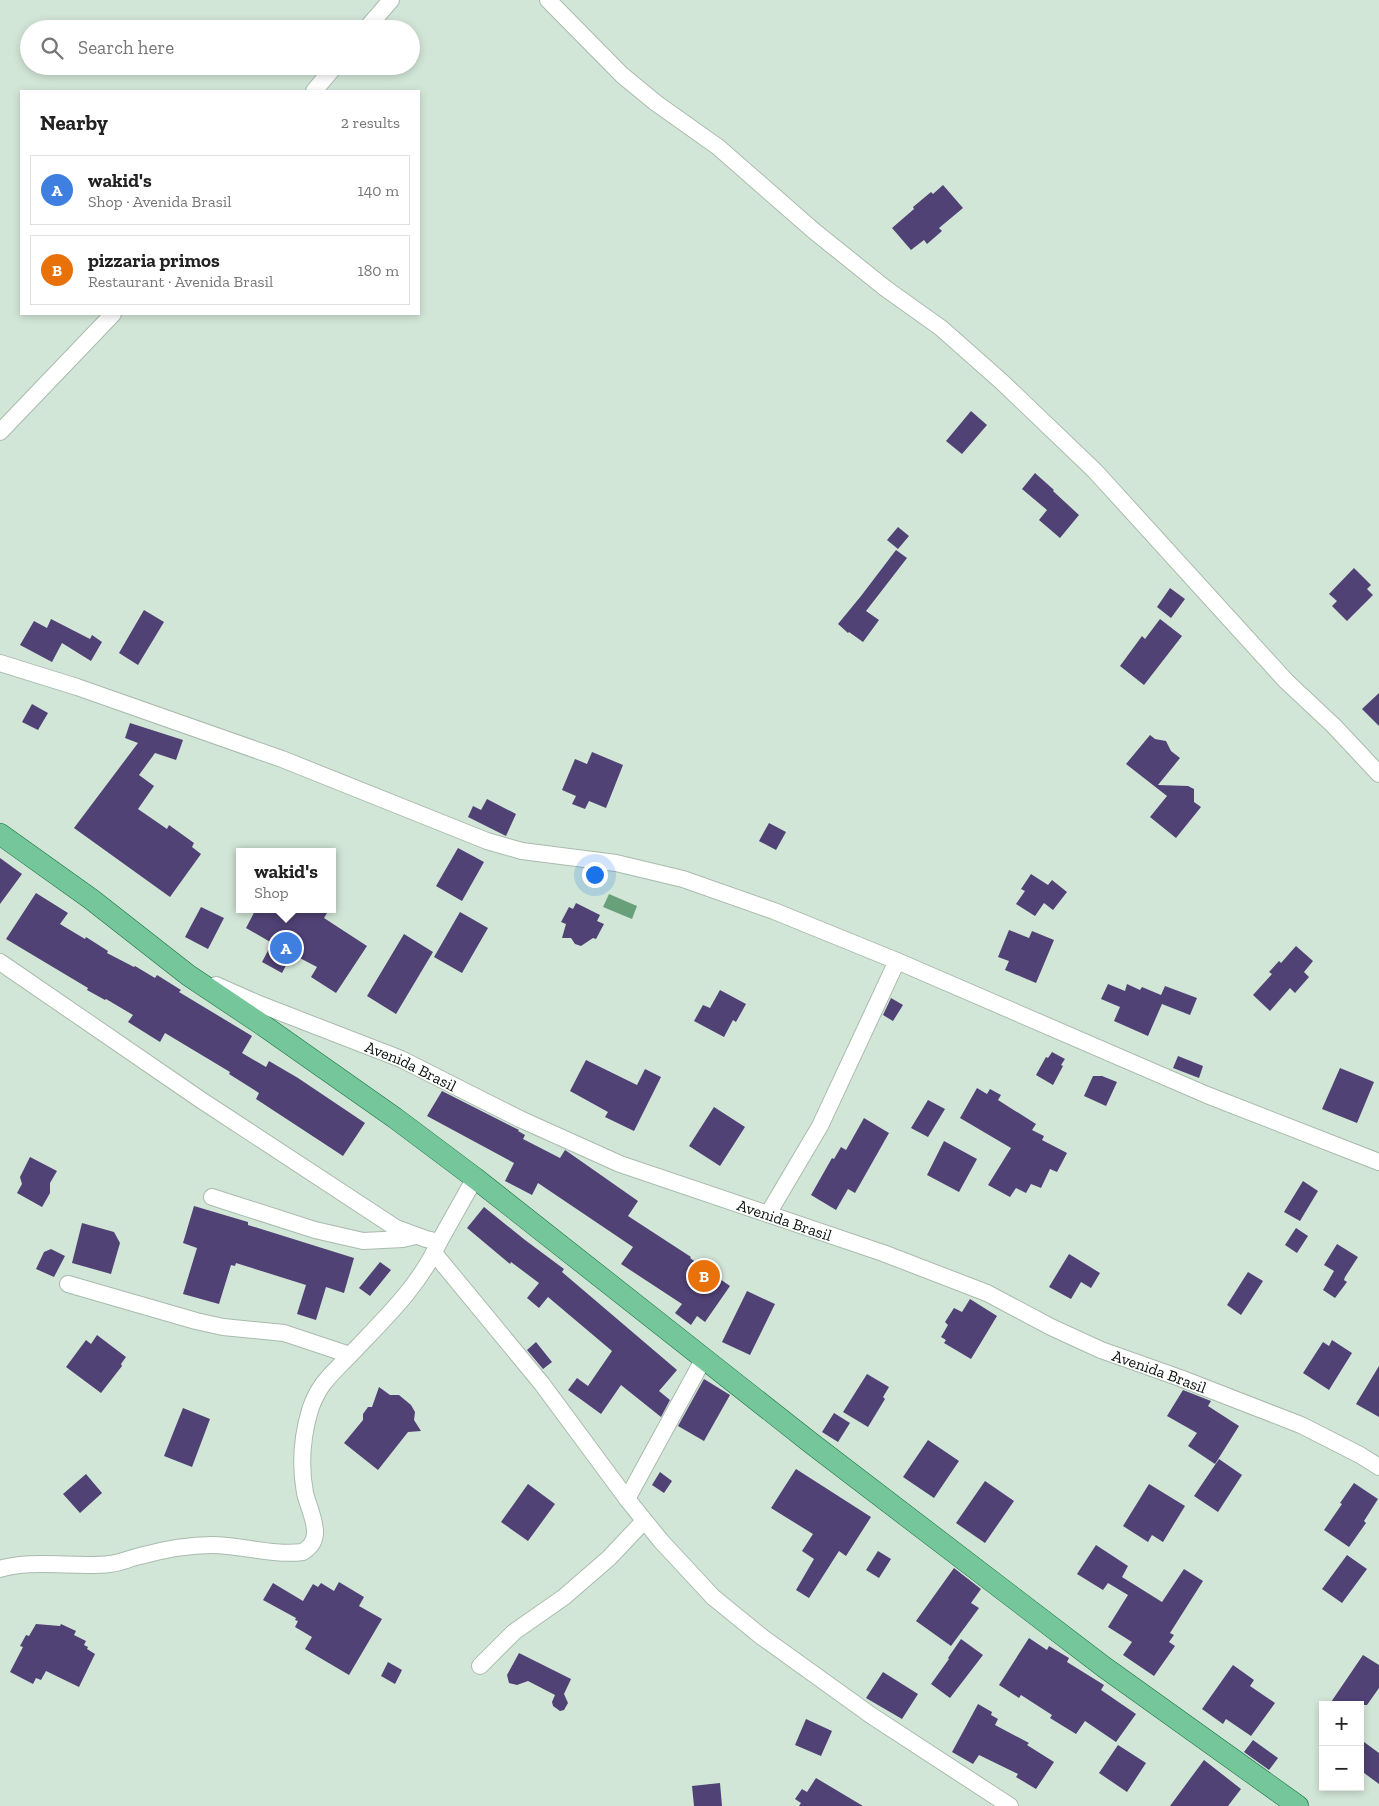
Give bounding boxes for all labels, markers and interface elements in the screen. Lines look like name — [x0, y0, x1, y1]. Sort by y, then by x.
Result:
search box — [20, 20, 420, 75]
icon: search — [38, 34, 66, 62]
text: Search here — [78, 36, 174, 59]
text: Nearby — [40, 110, 108, 135]
text: 2 results — [341, 113, 400, 132]
text: wakid's — [88, 169, 152, 192]
text: A — [52, 181, 63, 200]
text: 140 m — [358, 181, 399, 200]
text: Shop · Avenida Brasil — [88, 192, 231, 211]
text: pizzaria primos — [88, 249, 220, 272]
text: B — [52, 261, 62, 280]
text: 180 m — [358, 261, 399, 280]
text: Restaurant · Avenida Brasil — [88, 272, 273, 291]
popup — [236, 848, 336, 913]
text: wakid's — [254, 860, 318, 883]
your location — [582, 862, 608, 888]
text: Shop — [254, 883, 289, 902]
pin: A — [270, 929, 302, 967]
street label: Avenida Brasil — [362, 1037, 460, 1095]
street label: Avenida Brasil — [735, 1195, 834, 1245]
pin: B — [688, 1257, 720, 1295]
street label: Avenida Brasil — [1110, 1345, 1209, 1397]
map controls — [1319, 1701, 1364, 1791]
button: + — [1319, 1701, 1364, 1746]
button: − — [1319, 1746, 1364, 1791]

